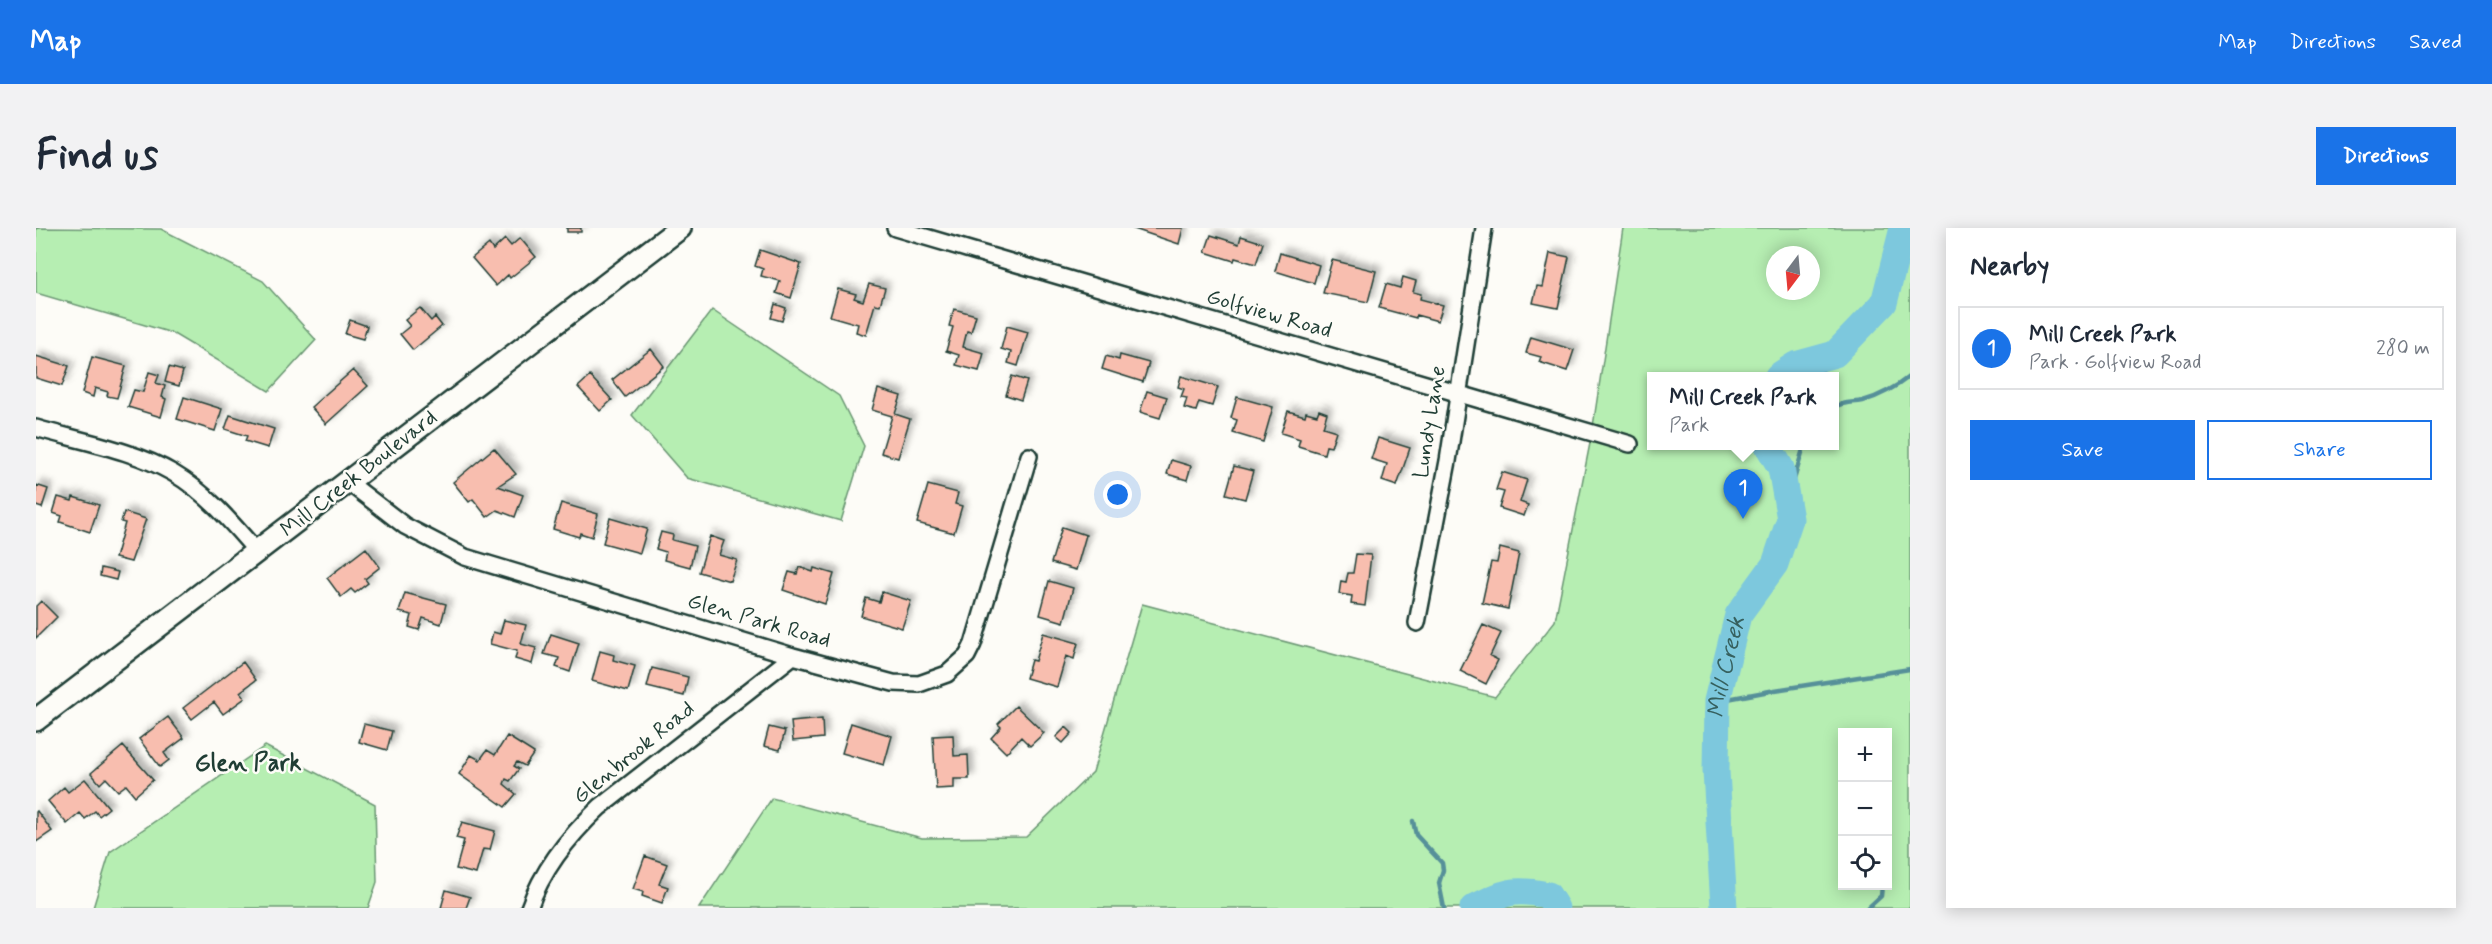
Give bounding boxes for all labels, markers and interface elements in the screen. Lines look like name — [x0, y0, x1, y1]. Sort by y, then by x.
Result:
text: Map — [30, 24, 81, 61]
text: Map — [2218, 28, 2257, 56]
text: Directions — [2290, 28, 2376, 56]
text: Saved — [2409, 28, 2462, 56]
button: Directions — [2316, 127, 2456, 185]
text: Find us — [36, 129, 158, 184]
north arrow — [1766, 246, 1820, 300]
text: Nearby — [1970, 250, 2049, 284]
street label: Golfview Road — [1203, 283, 1335, 345]
text: Mill Creek Park — [2029, 321, 2176, 349]
text: 1 — [1987, 335, 1996, 362]
text: 280 m — [2376, 335, 2430, 362]
text: Park · Golfview Road — [2029, 349, 2202, 376]
street label: Lundy Lane — [1407, 364, 1453, 480]
popup — [1647, 372, 1839, 450]
text: Mill Creek Park — [1669, 384, 1817, 412]
street label: Mill Creek Boulevard — [275, 404, 443, 544]
text: Park — [1669, 412, 1709, 439]
button: Save — [1970, 420, 2195, 480]
button: Share — [2207, 420, 2432, 480]
pin: 1 — [1724, 470, 1762, 519]
your location — [1103, 480, 1132, 509]
street label: Glen Park Road — [684, 587, 834, 655]
water label: Mill Creek — [1701, 613, 1753, 718]
street label: Glenbrook Road — [567, 695, 701, 811]
map controls — [1838, 728, 1892, 890]
button: + — [1838, 728, 1892, 782]
district label: Glen Park — [195, 748, 301, 779]
button: − — [1838, 782, 1892, 836]
button: locate — [1838, 836, 1892, 890]

